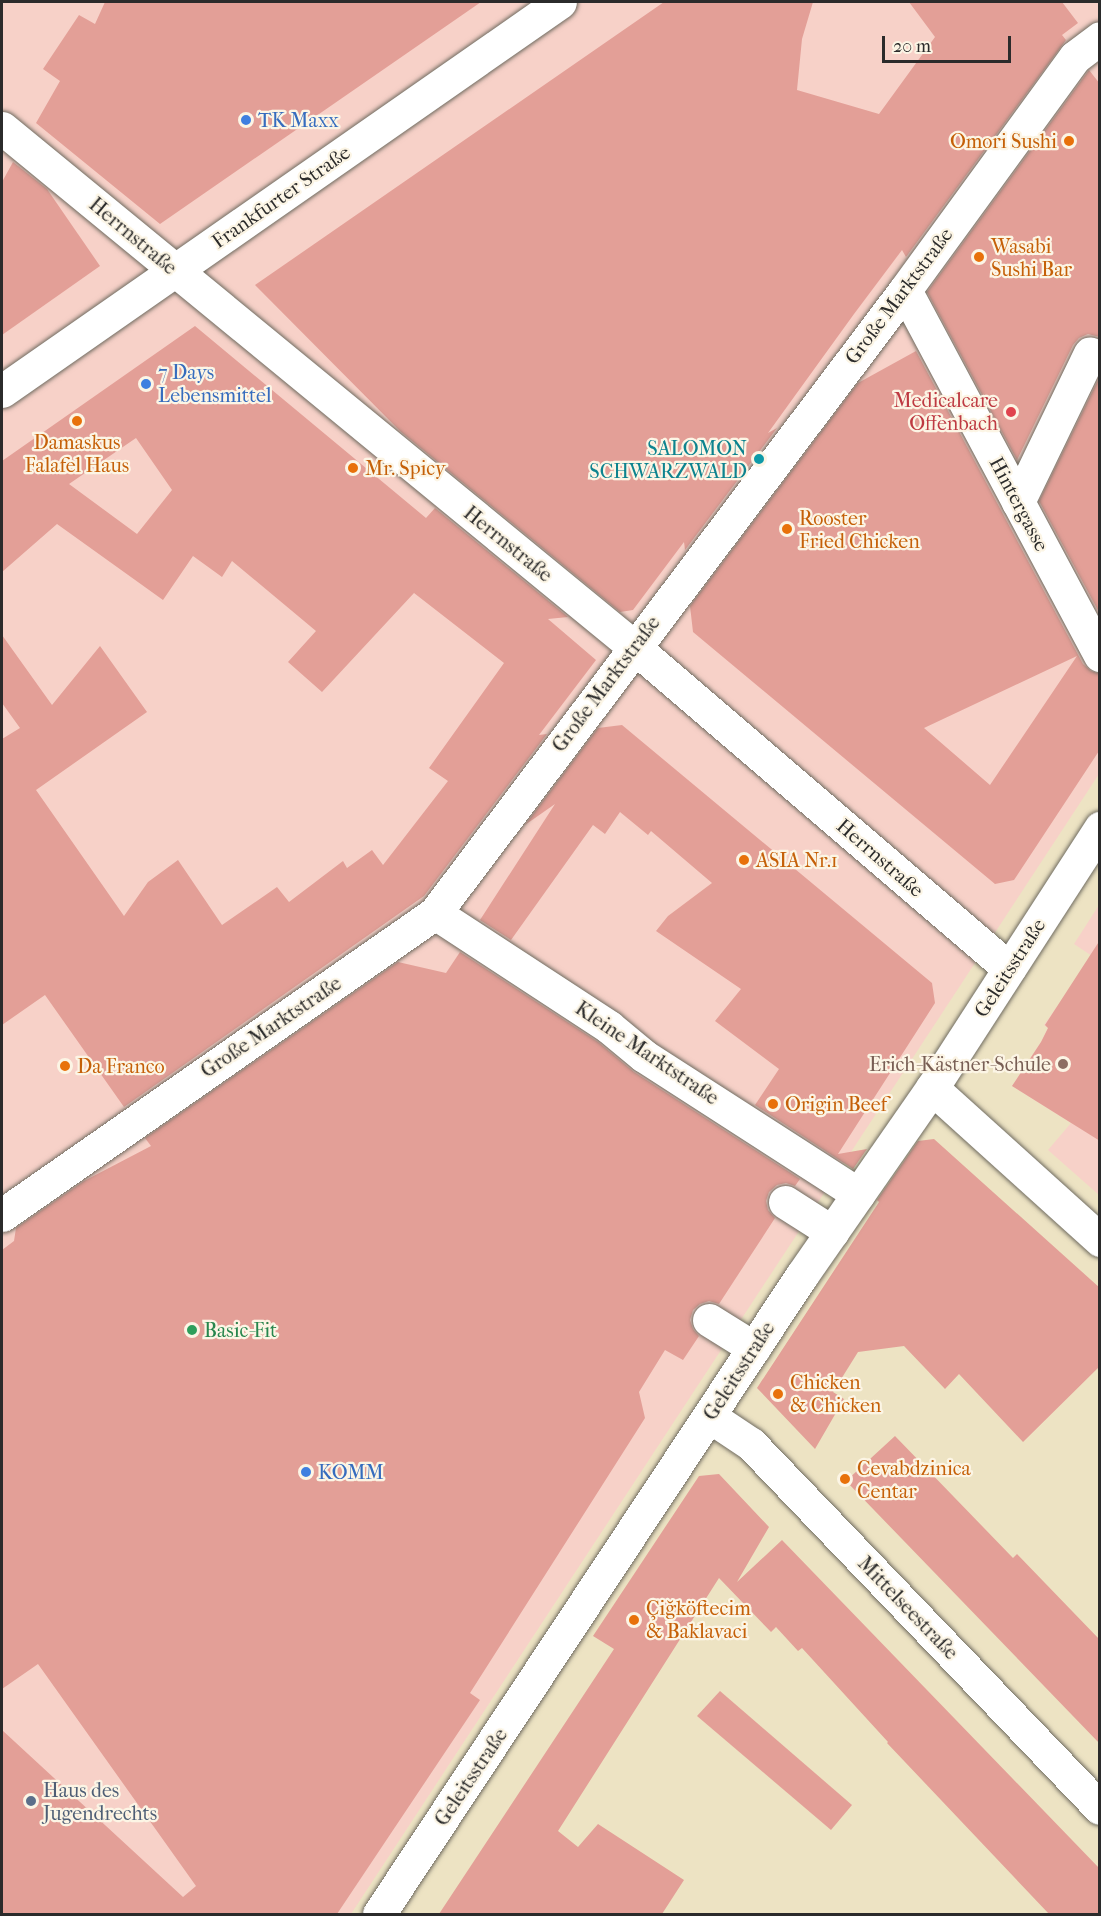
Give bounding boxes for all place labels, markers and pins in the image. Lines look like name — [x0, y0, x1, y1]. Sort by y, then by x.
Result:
place label: TK Maxx — [258, 108, 339, 132]
marker: TK Maxx — [239, 113, 253, 127]
place label: Omori Sushi — [950, 129, 1057, 153]
marker: Omori Sushi — [1062, 134, 1076, 148]
place label: Wasabi Sushi Bar — [991, 234, 1072, 281]
marker: Wasabi Sushi Bar — [972, 250, 986, 264]
place label: 7 Days Lebensmittel — [158, 360, 271, 407]
marker: 7 Days Lebensmittel — [139, 377, 153, 391]
place label: Medicalcare Offenbach — [894, 388, 998, 435]
marker: Medicalcare Offenbach — [1002, 403, 1020, 421]
marker: Damaskus Falafel Haus — [70, 414, 84, 428]
place label: Damaskus Falafel Haus — [25, 430, 129, 477]
place label: SALOMON SCHWARZWALD — [589, 436, 747, 483]
marker: SALOMON SCHWARZWALD — [752, 452, 766, 466]
place label: Mr. Spicy — [365, 456, 446, 480]
marker: Mr. Spicy — [346, 461, 360, 475]
place label: Rooster Fried Chicken — [799, 506, 920, 553]
marker: Rooster Fried Chicken — [780, 522, 794, 536]
place label: ASIA Nr.1 — [756, 848, 838, 872]
marker: ASIA Nr.1 — [737, 853, 751, 867]
place label: Erich-Kästner-Schule — [869, 1052, 1051, 1076]
place label: Da Franco — [77, 1054, 165, 1078]
marker: Erich-Kästner-Schule — [1056, 1057, 1070, 1071]
marker: Da Franco — [58, 1059, 72, 1073]
place label: Origin Beef — [785, 1092, 887, 1116]
marker: Origin Beef — [766, 1097, 780, 1111]
place label: Basic-Fit — [204, 1318, 277, 1342]
marker: Basic-Fit — [185, 1323, 199, 1337]
place label: Chicken & Chicken — [790, 1370, 881, 1417]
marker: Chicken & Chicken — [771, 1387, 785, 1401]
place label: Cevabdzinica Centar — [857, 1456, 971, 1503]
place label: KOMM — [318, 1460, 384, 1484]
marker: KOMM — [299, 1465, 313, 1479]
marker: Cevabdzinica Centar — [838, 1472, 852, 1486]
place label: Çiğköftecim & Baklavaci — [646, 1596, 751, 1643]
marker: Çiğköftecim & Baklavaci — [627, 1613, 641, 1627]
place label: Haus des Jugendrechts — [43, 1778, 157, 1825]
marker: Haus des Jugendrechts — [24, 1794, 38, 1808]

